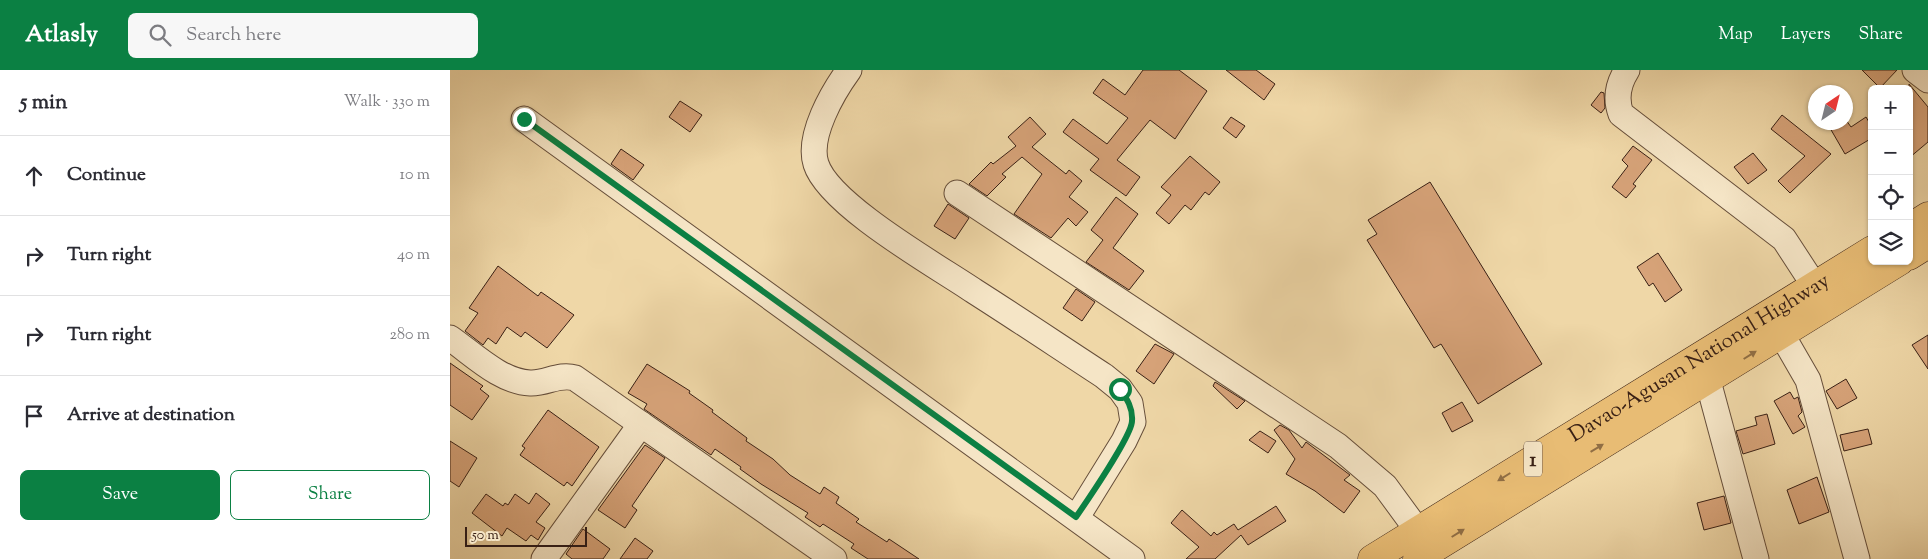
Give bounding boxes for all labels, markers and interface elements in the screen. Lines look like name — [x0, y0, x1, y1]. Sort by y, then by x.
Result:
search box — [128, 13, 478, 58]
text: Atlasly — [25, 18, 98, 52]
icon: search — [146, 21, 174, 49]
text: Search here — [186, 22, 281, 49]
text: Map — [1718, 22, 1753, 48]
text: Layers — [1781, 22, 1831, 48]
text: Share — [1859, 22, 1903, 48]
north arrow — [1808, 85, 1853, 130]
map controls — [1868, 85, 1913, 265]
button: + — [1868, 85, 1913, 130]
text: 5 min — [20, 88, 67, 118]
text: Walk · 330 m — [344, 91, 430, 114]
route end — [513, 108, 536, 131]
button: − — [1868, 130, 1913, 175]
icon: ahead — [20, 162, 48, 190]
text: Continue — [67, 162, 146, 189]
text: 10 m — [400, 164, 430, 187]
button: locate — [1868, 175, 1913, 220]
button: layers — [1868, 220, 1913, 265]
icon: right — [20, 242, 48, 270]
text: Turn right — [67, 242, 151, 269]
text: 40 m — [397, 244, 430, 267]
street label: Davao-Agusan National Highway — [1564, 267, 1836, 451]
icon: right — [20, 322, 48, 350]
text: Turn right — [67, 322, 151, 349]
text: 280 m — [389, 324, 430, 347]
one-way arrow — [1743, 350, 1756, 359]
route start — [1109, 378, 1132, 401]
icon: arrive — [20, 402, 48, 430]
text: Arrive at destination — [67, 402, 235, 429]
road number: 1 — [1524, 442, 1542, 476]
one-way arrow — [1590, 444, 1603, 453]
button: Save — [20, 470, 220, 520]
button: Share — [230, 470, 430, 520]
one-way arrow — [1498, 472, 1511, 482]
scale bar — [465, 524, 588, 547]
text: 50 m — [472, 526, 499, 546]
one-way arrow — [1452, 529, 1465, 538]

